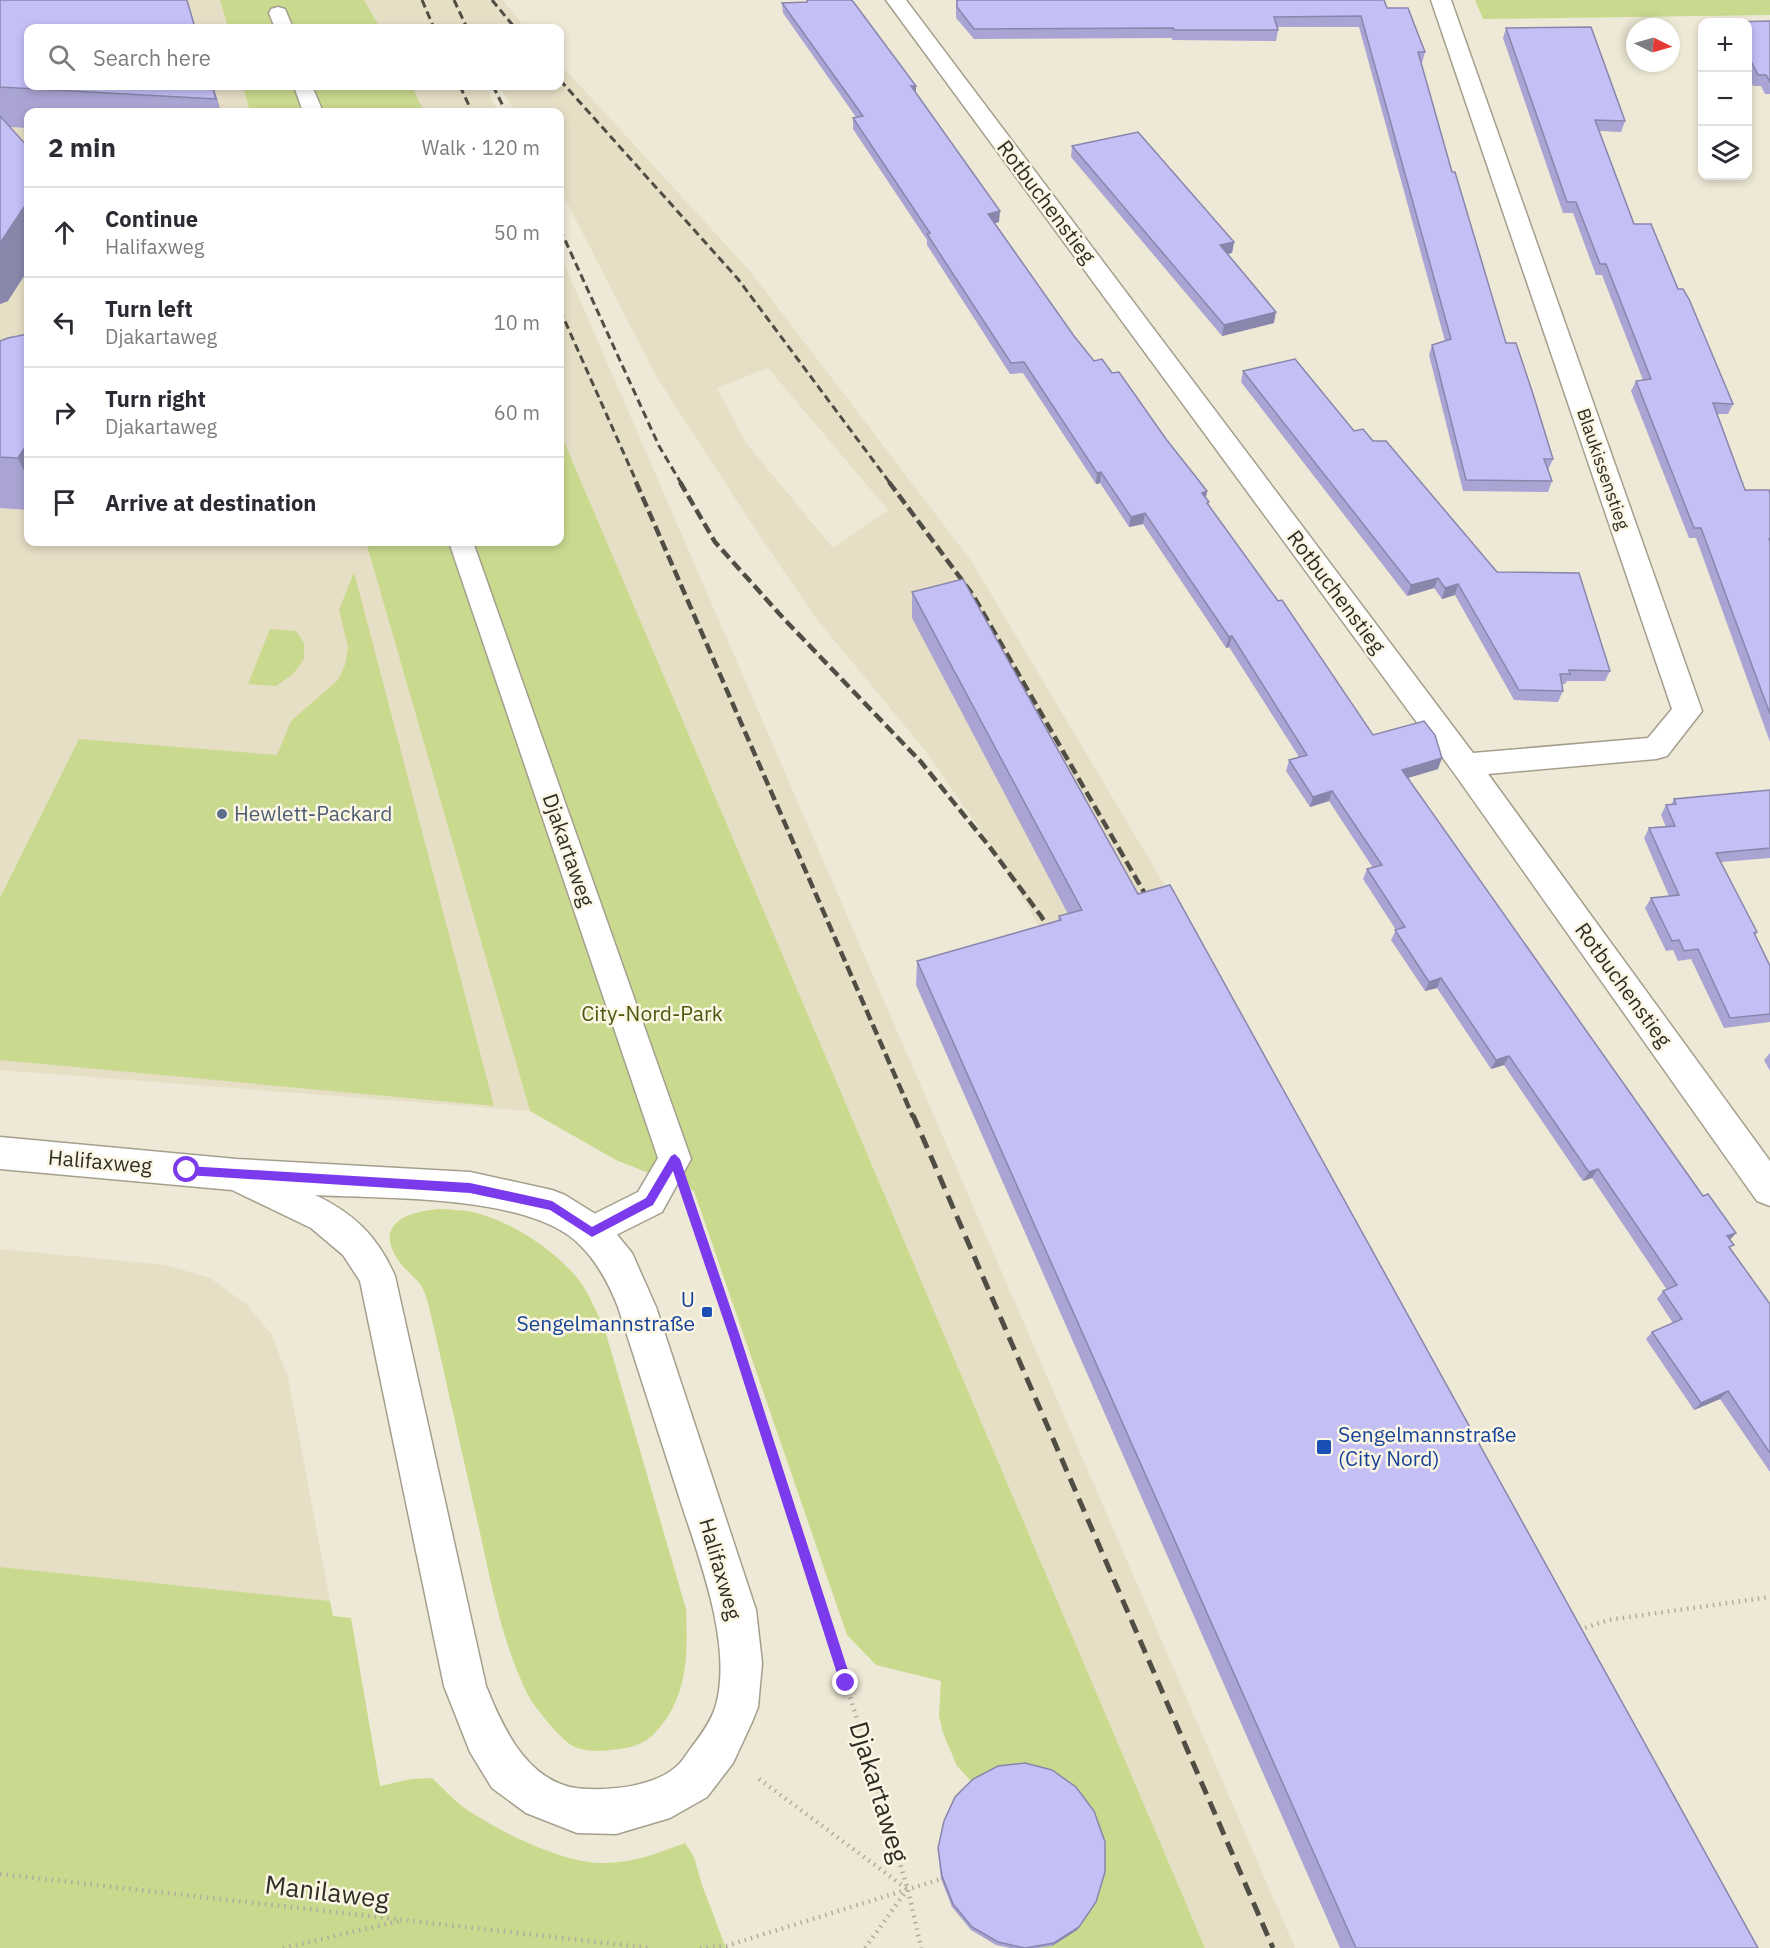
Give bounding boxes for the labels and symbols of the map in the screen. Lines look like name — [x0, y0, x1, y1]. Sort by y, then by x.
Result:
north arrow — [1626, 18, 1680, 72]
street label: Rotbuchenstieg — [991, 134, 1102, 269]
street label: Blaukissenstieg — [1572, 405, 1635, 533]
street label: Rotbuchenstieg — [1281, 524, 1392, 659]
street label: Djakartaweg — [537, 789, 601, 910]
place label: Hewlett-Packard — [234, 799, 392, 827]
marker: Hewlett-Packard — [215, 807, 229, 821]
street label: Rotbuchenstieg — [1569, 916, 1679, 1052]
park label: City-Nord-Park — [581, 999, 723, 1027]
street label: Halifaxweg — [47, 1143, 153, 1179]
route start — [173, 1156, 199, 1182]
place label: U Sengelmannstraße — [516, 1285, 695, 1337]
marker: U Sengelmannstraße — [700, 1305, 714, 1319]
place label: Sengelmannstraße (City Nord) — [1338, 1420, 1517, 1472]
marker: Sengelmannstraße (City Nord) — [1315, 1438, 1333, 1456]
street label: Halifaxweg — [693, 1515, 749, 1623]
route end — [832, 1669, 858, 1695]
street label: Djakartaweg — [842, 1717, 918, 1867]
street label: Manilaweg — [263, 1867, 391, 1916]

